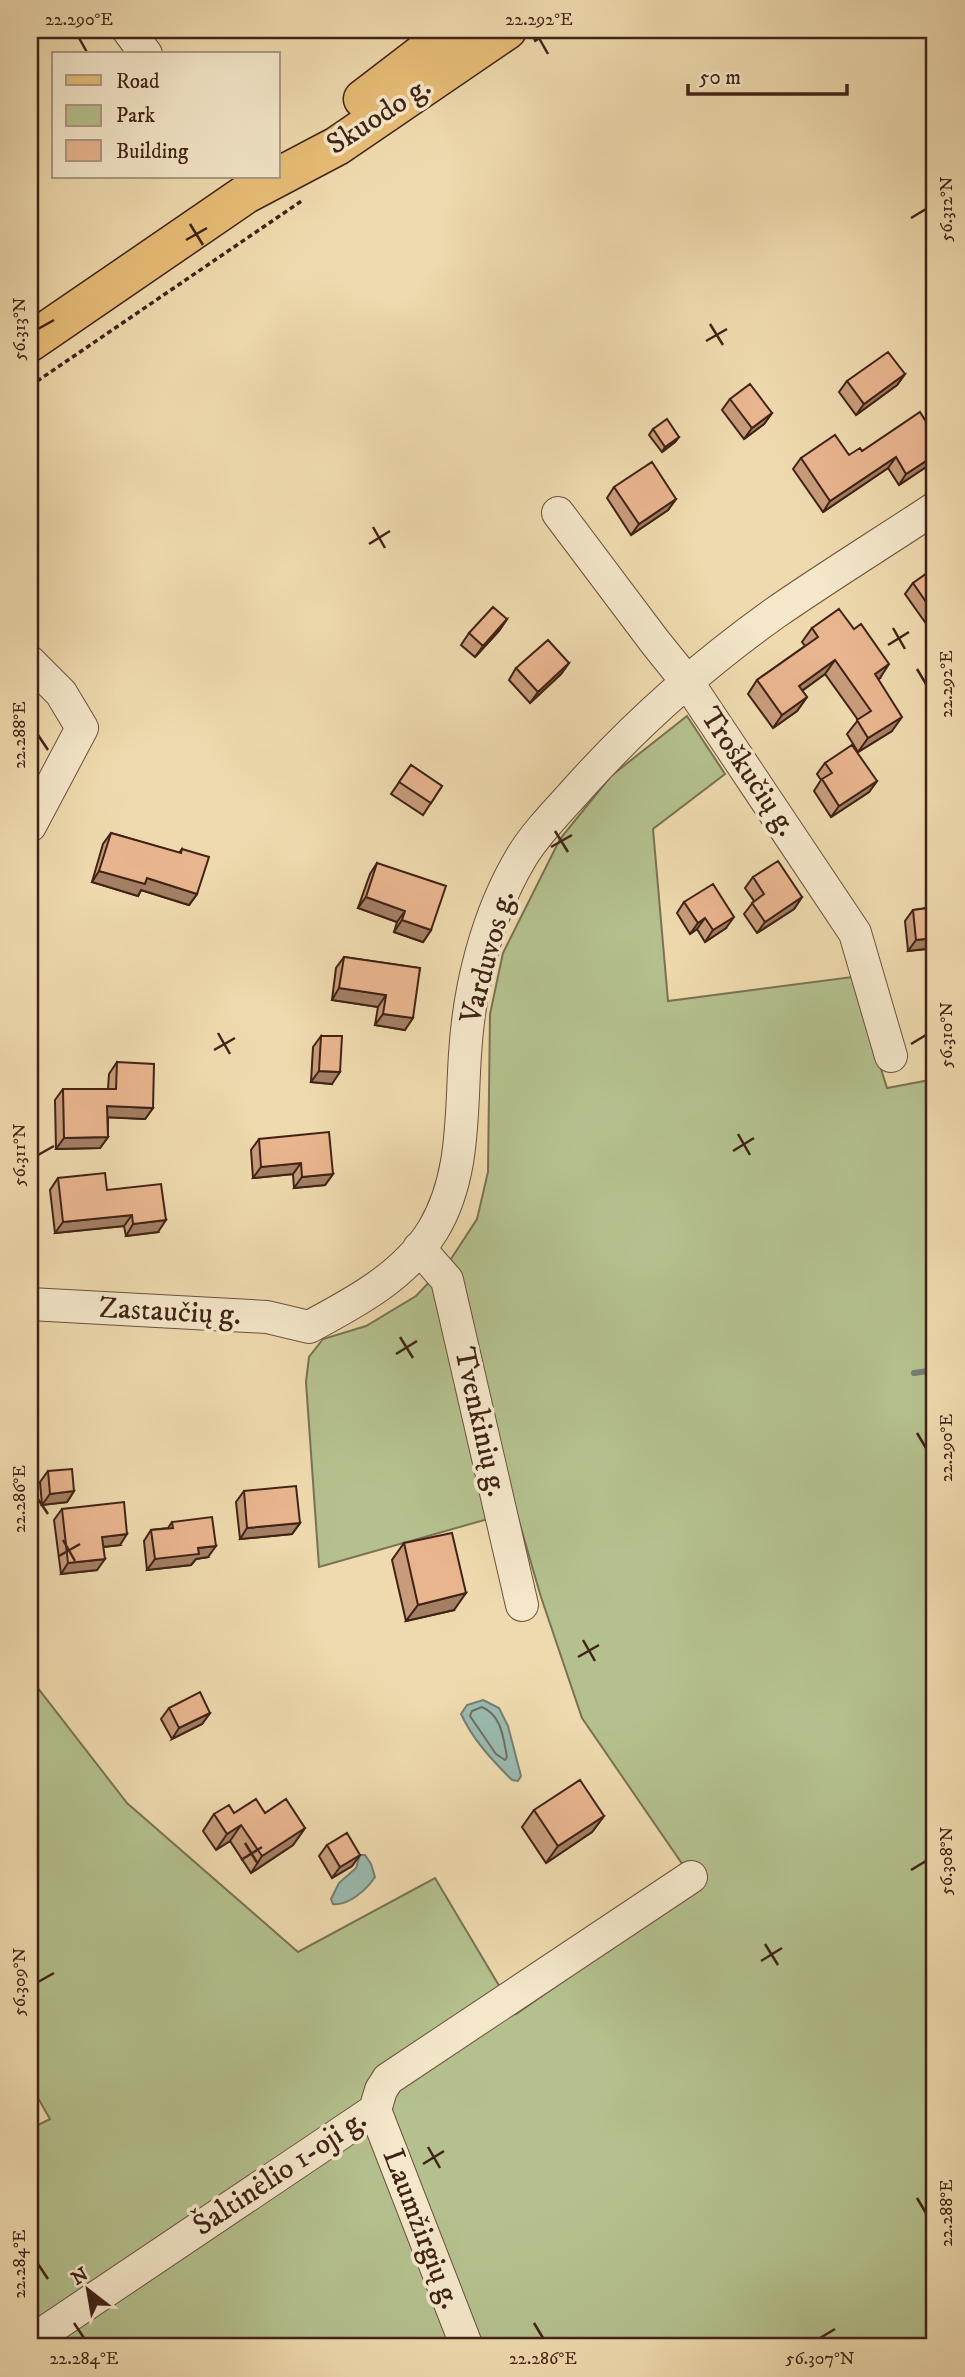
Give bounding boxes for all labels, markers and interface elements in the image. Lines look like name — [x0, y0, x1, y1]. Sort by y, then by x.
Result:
text: 22.290°E — [45, 9, 113, 31]
text: 22.292°E — [505, 9, 573, 31]
legend — [52, 52, 280, 178]
scale bar — [688, 52, 848, 96]
text: 50 m — [699, 65, 741, 91]
text: Road — [116, 69, 160, 95]
street label: Skuodo g. — [320, 69, 438, 163]
text: Park — [116, 103, 156, 129]
text: Building — [116, 139, 189, 165]
text: 56.312°N — [936, 176, 958, 242]
text: 56.313°N — [9, 297, 31, 361]
text: 22.292°E — [936, 650, 958, 718]
street label: Troškučių g. — [691, 700, 805, 844]
text: 22.288°E — [9, 701, 31, 769]
street label: Varduvos g. — [452, 886, 523, 1029]
text: 56.310°N — [936, 1002, 958, 1068]
text: 56.311°N — [9, 1123, 31, 1187]
street label: Zastaučių g. — [98, 1290, 242, 1334]
street label: Tvenkinių g. — [445, 1344, 515, 1500]
text: 22.290°E — [936, 1414, 958, 1482]
text: 22.286°E — [9, 1465, 31, 1533]
text: 56.308°N — [936, 1827, 958, 1895]
text: 56.309°N — [9, 1948, 31, 2016]
street label: Šaltinėlio 1-oji g. — [185, 2100, 374, 2245]
street label: Laumžirgių g. — [374, 2144, 468, 2314]
text: 22.288°E — [936, 2179, 958, 2247]
text: 22.284°E — [9, 2229, 31, 2298]
north arrow — [52, 2254, 122, 2324]
text: N — [67, 2263, 93, 2291]
text: 22.284°E — [50, 2348, 119, 2370]
text: 22.286°E — [509, 2348, 577, 2370]
text: 56.307°N — [786, 2348, 855, 2370]

